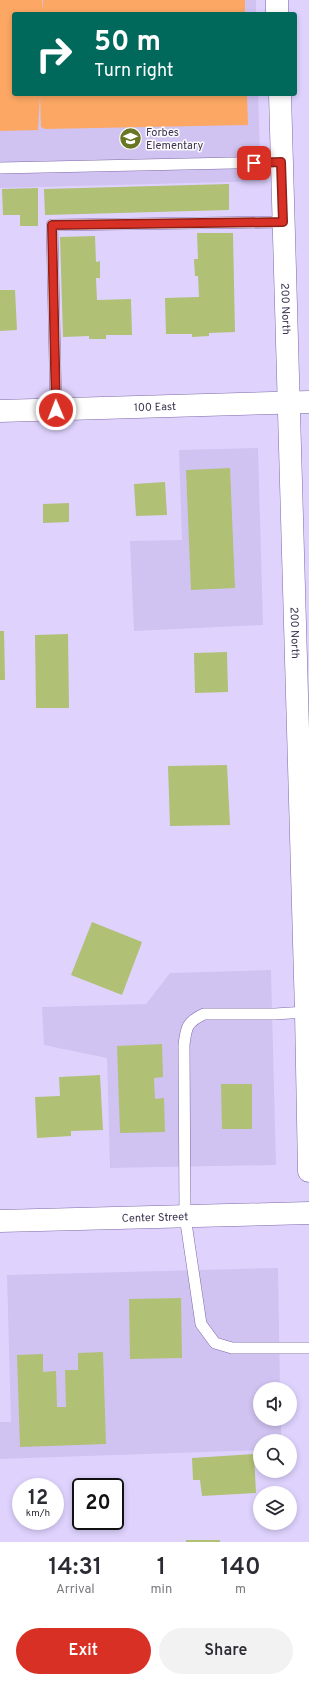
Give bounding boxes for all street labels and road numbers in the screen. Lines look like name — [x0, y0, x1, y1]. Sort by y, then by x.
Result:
street label: 200 North — [277, 283, 293, 335]
street label: 100 East — [134, 400, 176, 415]
street label: 200 North — [287, 607, 302, 659]
street label: Center Street — [122, 1210, 188, 1226]

